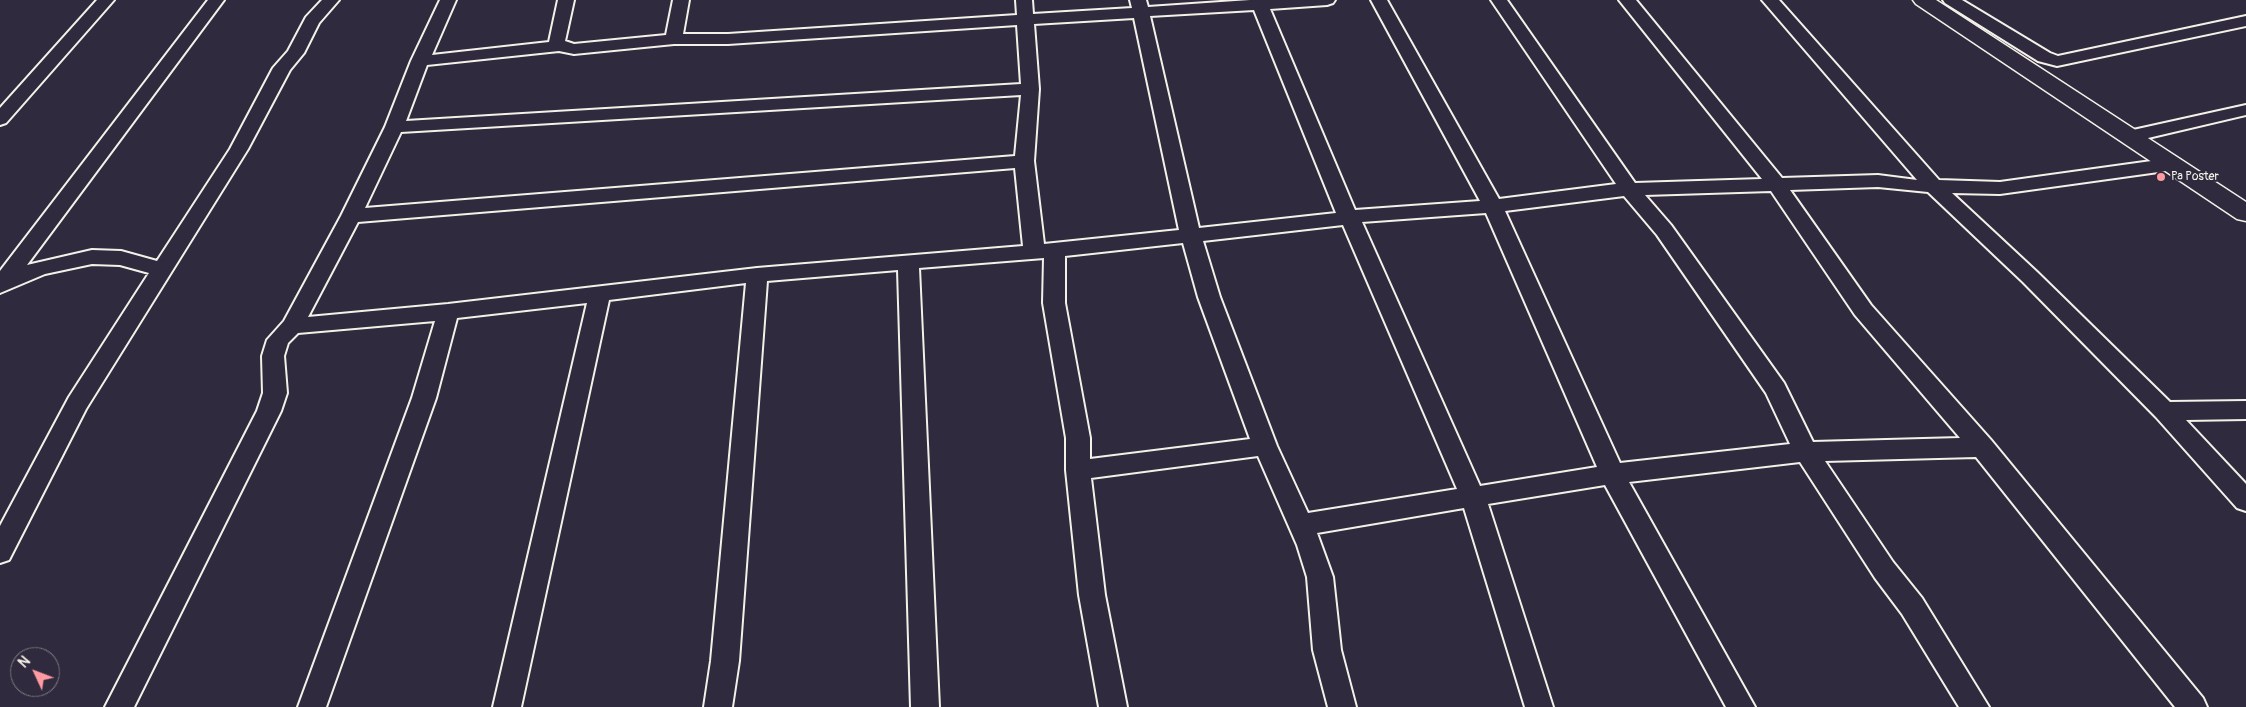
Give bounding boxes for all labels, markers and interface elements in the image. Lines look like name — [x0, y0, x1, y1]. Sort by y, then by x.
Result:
place label: Pa Poster — [2171, 170, 2219, 184]
marker: Pa Poster — [2155, 171, 2167, 183]
north arrow — [10, 647, 60, 697]
text: N — [15, 653, 34, 671]

